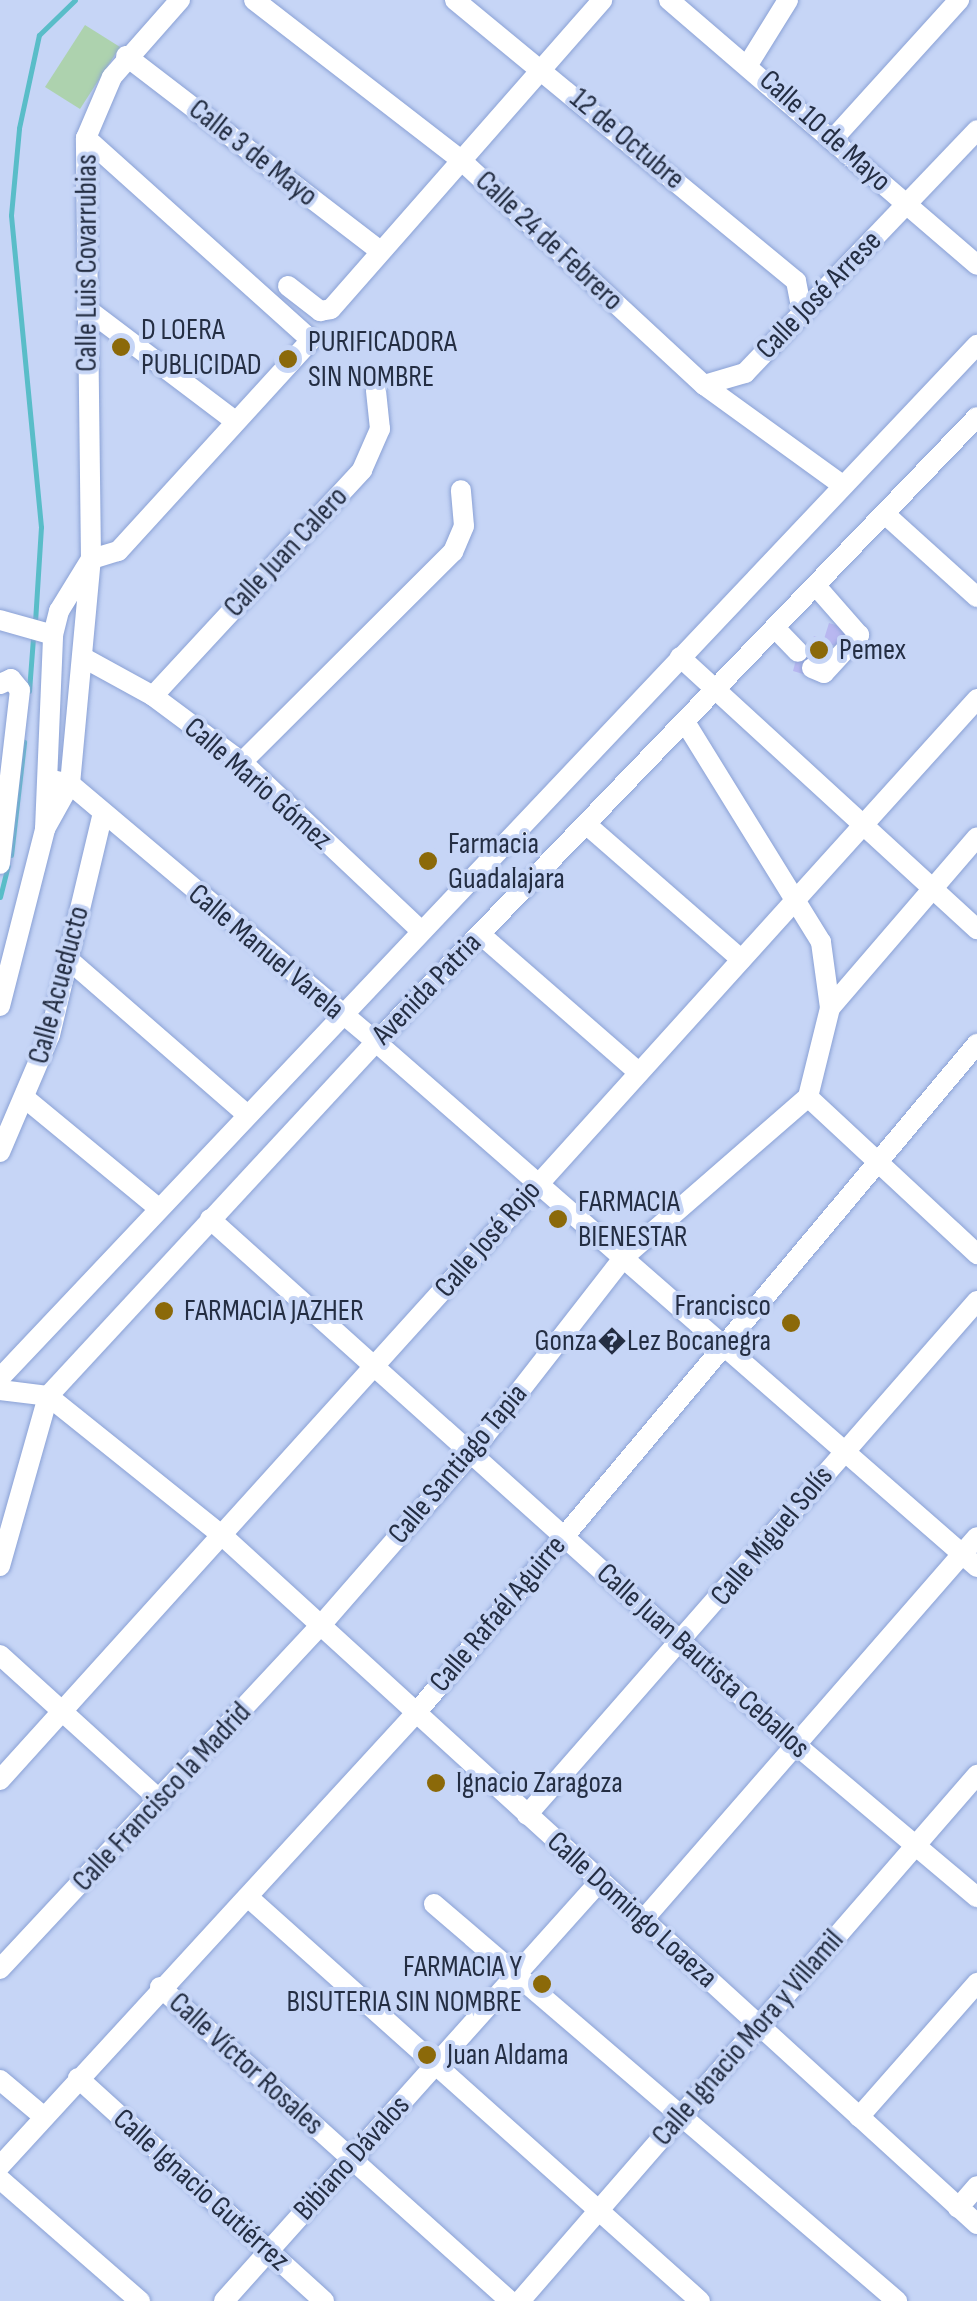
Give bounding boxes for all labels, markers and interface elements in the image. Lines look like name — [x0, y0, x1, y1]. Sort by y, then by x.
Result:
street label: Calle 10 de Mayo — [752, 63, 898, 199]
street label: 12 de Octubre — [562, 81, 692, 197]
street label: Calle 3 de Mayo — [182, 92, 324, 214]
street label: Calle Luis Covarrubias — [69, 154, 105, 372]
street label: Calle 24 de Febrero — [468, 164, 630, 318]
street label: Calle José Arrese — [749, 223, 889, 367]
place label: D LOERA PUBLICIDAD — [141, 312, 262, 382]
place label: PURIFICADORA SIN NOMBRE — [308, 324, 457, 394]
marker: D LOERA PUBLICIDAD — [110, 336, 132, 358]
marker: PURIFICADORA SIN NOMBRE — [277, 348, 299, 370]
street label: Calle Juan Calero — [216, 479, 356, 625]
place label: Pemex — [839, 632, 906, 668]
marker: Pemex — [808, 639, 830, 661]
street label: Calle Mario Gómez — [177, 710, 339, 858]
place label: Farmacia Guadalajara — [448, 826, 565, 896]
marker: Farmacia Guadalajara — [417, 850, 439, 872]
street label: Calle Manuel Varela — [181, 876, 351, 1028]
street label: Calle Acueducto — [21, 902, 97, 1068]
street label: Avenida Patria — [365, 925, 489, 1053]
street label: Calle José Rojo — [427, 1173, 549, 1305]
place label: FARMACIA BIENESTAR — [578, 1184, 688, 1254]
marker: FARMACIA BIENESTAR — [547, 1208, 569, 1230]
place label: Francisco Gonza�Lez Bocanegra — [534, 1288, 771, 1358]
place label: FARMACIA JAZHER — [184, 1293, 364, 1329]
marker: FARMACIA JAZHER — [153, 1300, 175, 1322]
marker: Francisco Gonza�Lez Bocanegra — [780, 1312, 802, 1334]
street label: Calle Santiago Tapia — [381, 1377, 535, 1551]
street label: Calle Miguel Solís — [703, 1459, 841, 1613]
street label: Calle Rafaél Aguirre — [422, 1528, 574, 1700]
street label: Calle Juan Bautista Ceballos — [589, 1556, 817, 1766]
street label: Calle Francisco la Madrid — [65, 1695, 259, 1899]
place label: Ignacio Zaragoza — [456, 1765, 623, 1801]
marker: Ignacio Zaragoza — [425, 1772, 447, 1794]
street label: Calle Domingo Loaeza — [539, 1824, 725, 1996]
street label: Calle Ignacio Mora y Villamil — [645, 1923, 851, 2153]
place label: FARMACIA Y BISUTERIA SIN NOMBRE — [286, 1949, 522, 2020]
marker: FARMACIA Y BISUTERIA SIN NOMBRE — [531, 1973, 553, 1995]
street label: Calle Víctor Rosales — [161, 1985, 331, 2143]
place label: Juan Aldama — [447, 2037, 569, 2073]
marker: Juan Aldama — [416, 2044, 438, 2066]
street label: Bibiano Dávalos — [286, 2088, 418, 2228]
street label: Calle Ignacio Gutiérrez — [105, 2101, 297, 2279]

